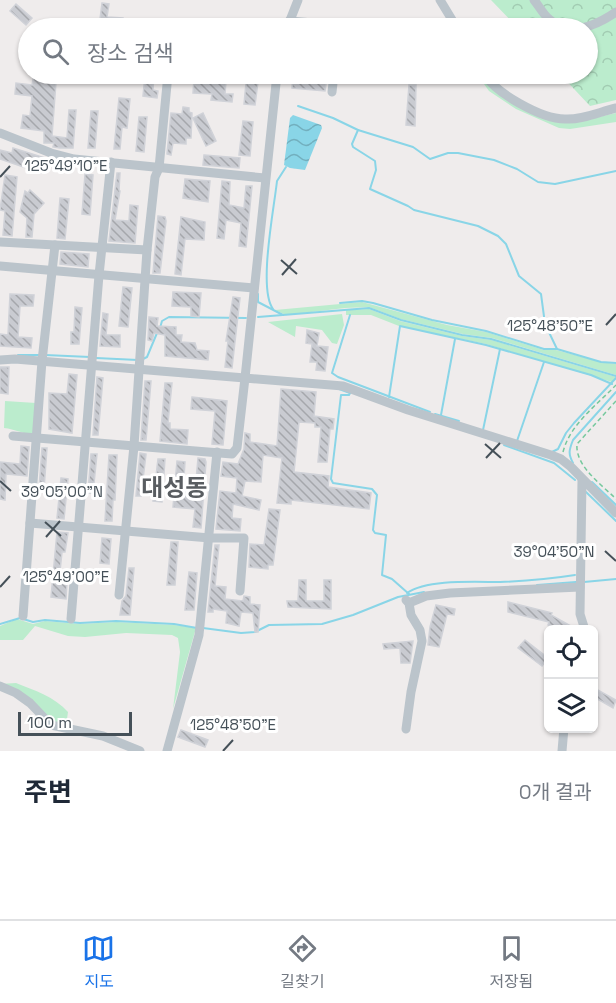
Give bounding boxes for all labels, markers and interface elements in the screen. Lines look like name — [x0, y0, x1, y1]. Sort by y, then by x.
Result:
search box — [18, 18, 598, 84]
icon: search — [39, 35, 72, 68]
text: 장소 검색 — [87, 39, 174, 67]
text: 125°49'10"E — [24, 156, 108, 175]
text: 125°48'50"E — [507, 316, 593, 335]
district label: 대성동 — [141, 472, 207, 503]
text: 39°05'00"N — [21, 482, 103, 501]
text: 39°04'50"N — [513, 542, 595, 561]
text: 125°49'00"E — [23, 567, 109, 586]
map controls — [544, 625, 598, 733]
button: locate — [544, 625, 598, 679]
button: layers — [544, 679, 598, 733]
scale bar — [18, 709, 132, 736]
text: 100 m — [27, 712, 72, 733]
text: 125°48'50"E — [190, 715, 276, 734]
text: 주변 — [24, 775, 72, 809]
text: 0개 결과 — [519, 779, 592, 805]
tab: 지도 — [82, 932, 115, 992]
tab: 길찾기 — [280, 932, 324, 992]
tab: 저장됨 — [489, 932, 534, 992]

